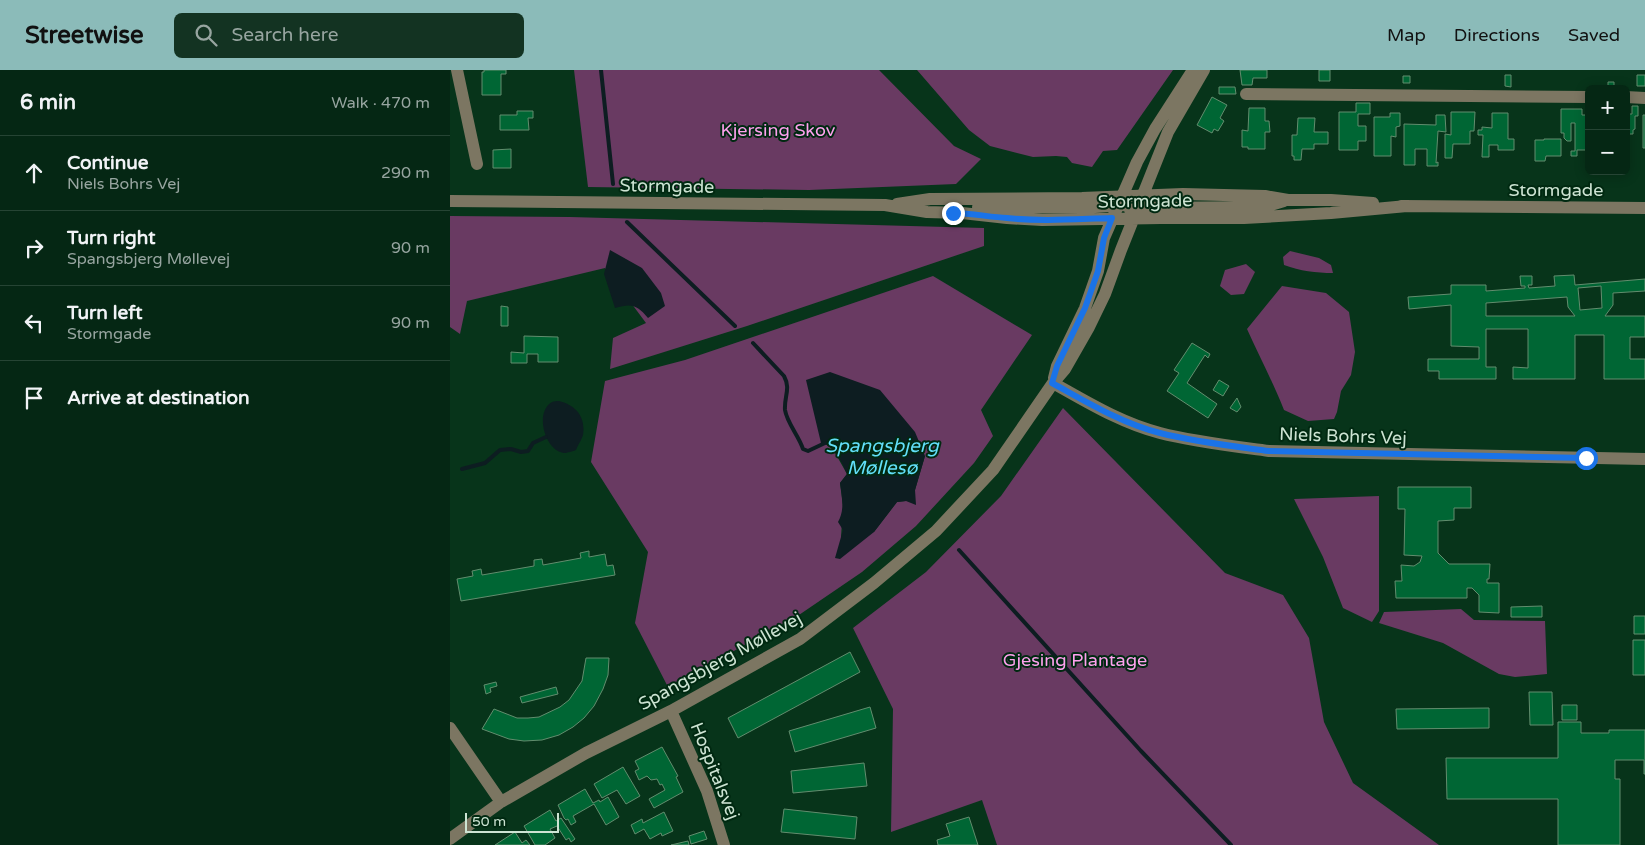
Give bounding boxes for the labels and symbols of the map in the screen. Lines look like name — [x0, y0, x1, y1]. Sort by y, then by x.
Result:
park label: Kjersing Skov — [721, 119, 836, 141]
street label: Stormgade — [619, 174, 715, 198]
street label: Stormgade — [1509, 179, 1603, 201]
street label: Stormgade — [1097, 189, 1193, 213]
route end — [942, 202, 965, 225]
street label: Niels Bohrs Vej — [1279, 423, 1407, 449]
water label: Spangsbjerg Møllesø — [825, 435, 940, 479]
route start — [1575, 447, 1598, 470]
street label: Spangsbjerg Møllevej — [634, 607, 806, 715]
park label: Gjesing Plantage — [1003, 649, 1147, 671]
street label: Hospitalsvej — [686, 719, 744, 823]
scale bar — [465, 810, 559, 833]

